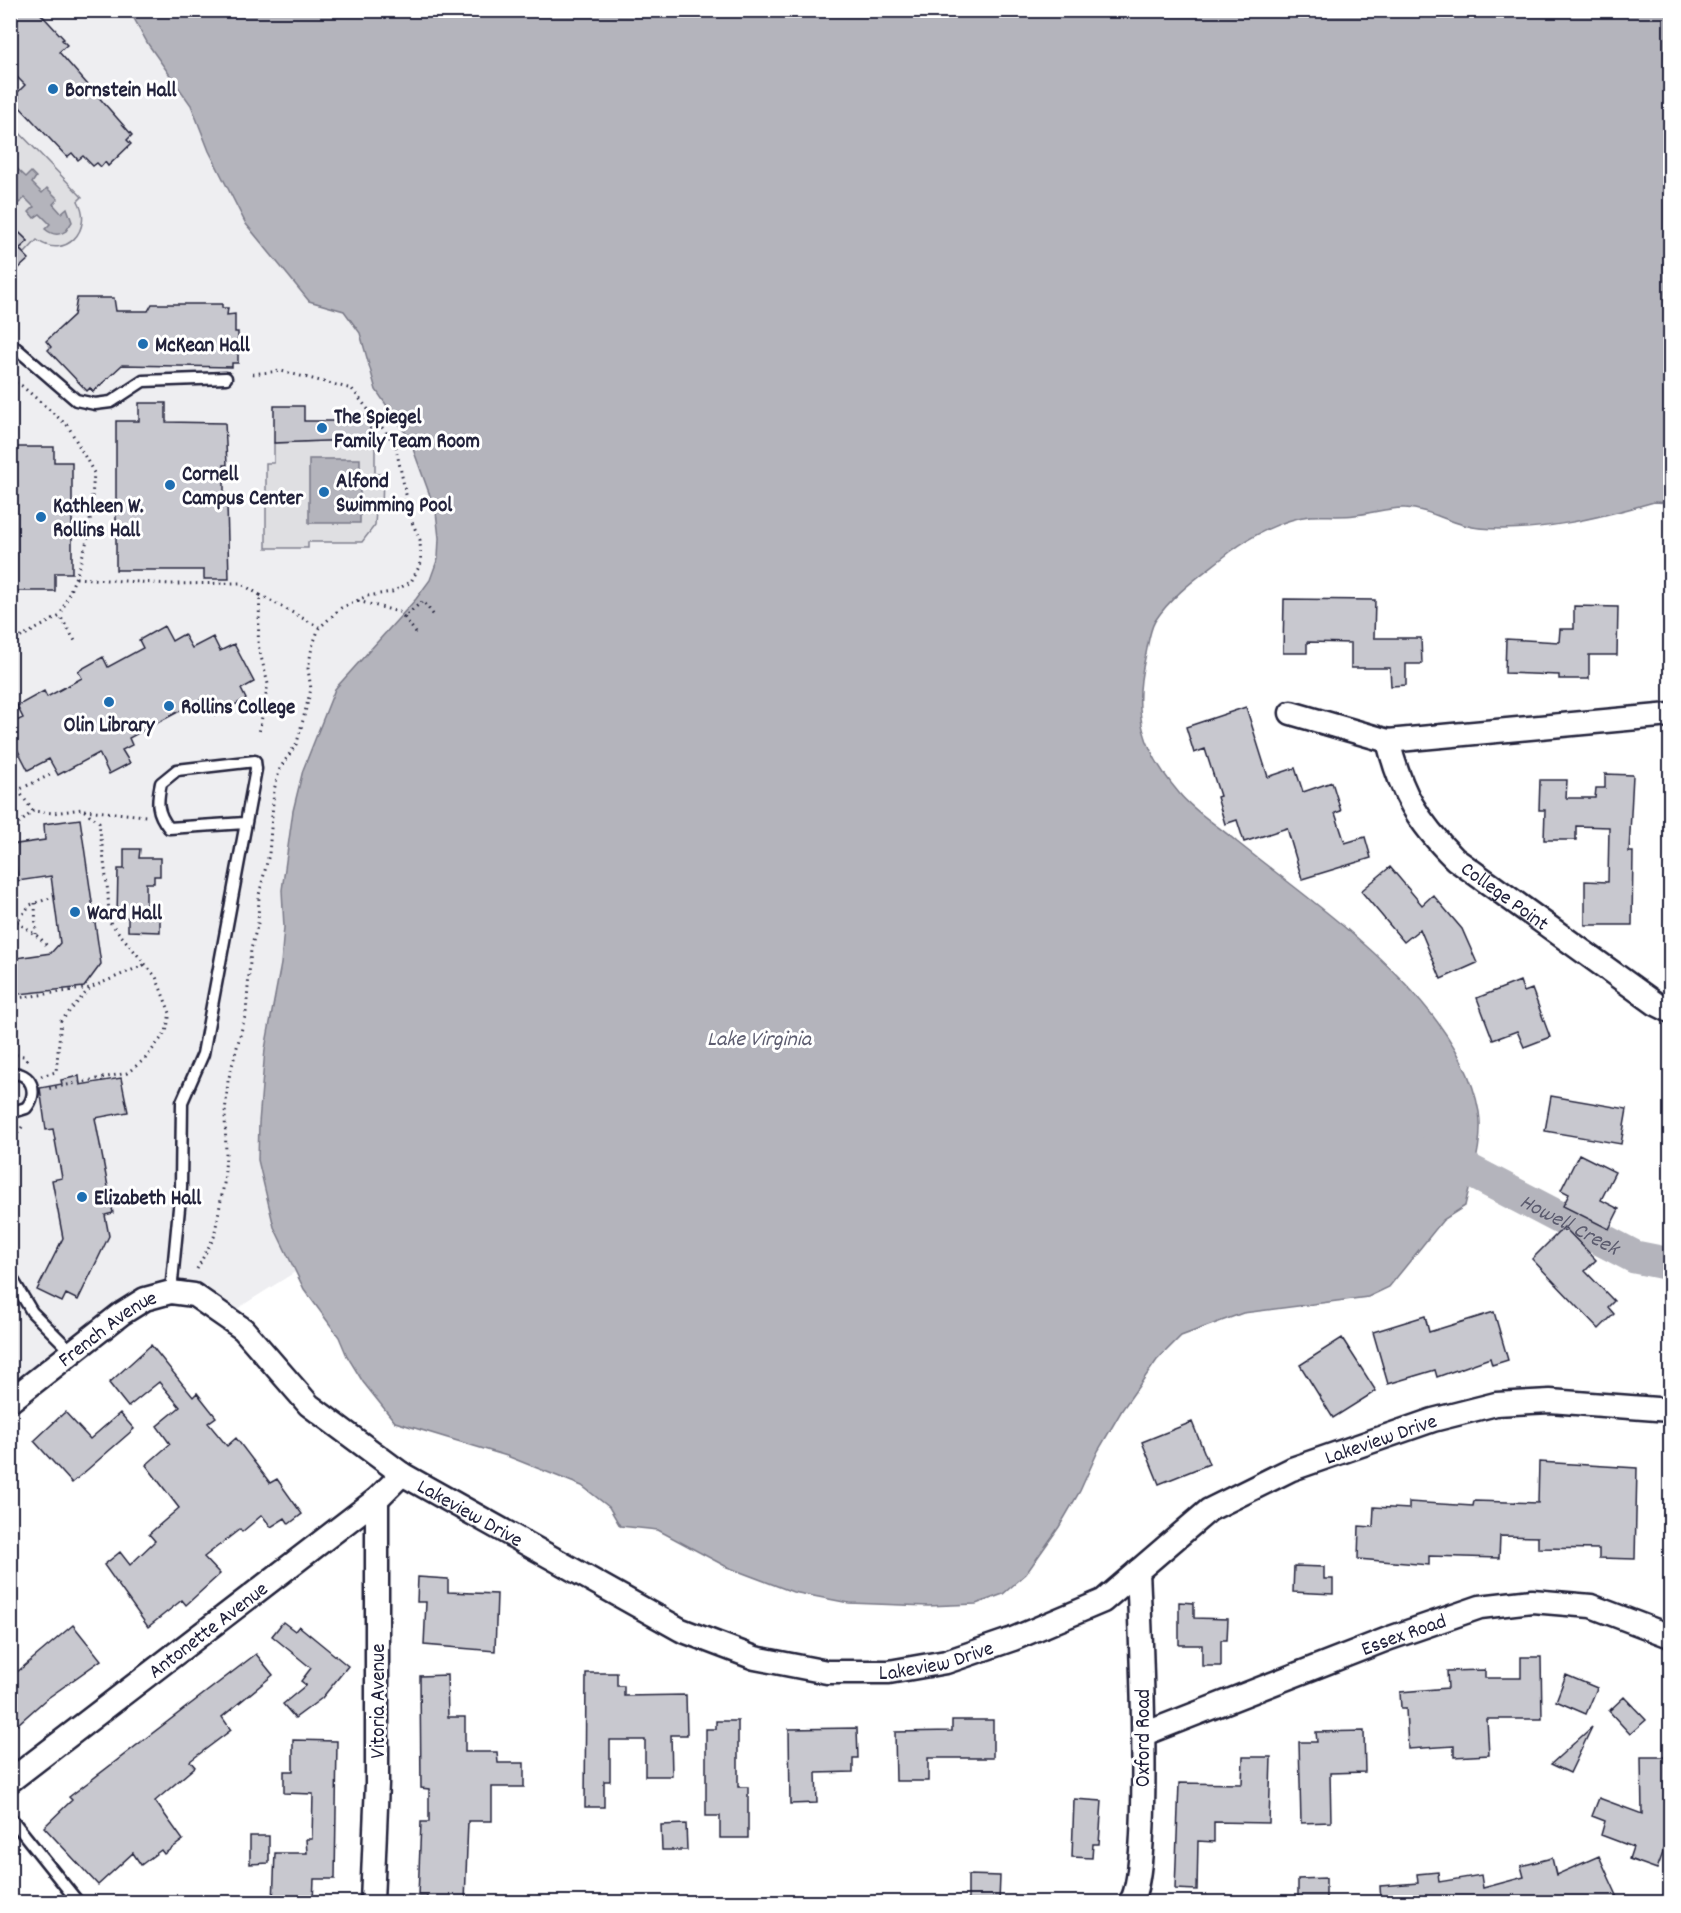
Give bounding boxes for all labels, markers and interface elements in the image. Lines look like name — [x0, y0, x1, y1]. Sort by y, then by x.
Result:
place label: Bornstein Hall — [65, 77, 178, 107]
marker: Bornstein Hall — [46, 82, 60, 96]
place label: McKean Hall — [155, 332, 251, 362]
marker: McKean Hall — [136, 337, 150, 351]
place label: The Spiegel Family Team Room — [334, 404, 480, 458]
marker: The Spiegel Family Team Room — [315, 421, 329, 435]
place label: Cornell Campus Center — [182, 461, 304, 515]
place label: Alfond Swimming Pool — [336, 468, 453, 522]
marker: Cornell Campus Center — [163, 478, 177, 492]
marker: Alfond Swimming Pool — [317, 485, 331, 499]
place label: Kathleen W. Rollins Hall — [53, 493, 143, 547]
marker: Kathleen W. Rollins Hall — [34, 510, 48, 524]
place label: Rollins College — [181, 694, 295, 724]
marker: Olin Library — [102, 695, 116, 709]
marker: Rollins College — [162, 699, 176, 713]
place label: Olin Library — [64, 712, 156, 742]
street label: College Point — [1453, 856, 1554, 940]
place label: Ward Hall — [87, 900, 163, 930]
marker: Ward Hall — [68, 905, 82, 919]
water label: Lake Virginia — [707, 1025, 813, 1056]
place label: Elizabeth Hall — [94, 1185, 202, 1215]
water label: Howell Creek — [1514, 1188, 1625, 1266]
marker: Elizabeth Hall — [75, 1190, 89, 1204]
street label: French Avenue — [53, 1285, 160, 1376]
street label: Lakeview Drive — [1321, 1408, 1442, 1474]
street label: Lakeview Drive — [411, 1473, 527, 1557]
street label: Antonette Avenue — [143, 1576, 276, 1688]
street label: Essex Road — [1357, 1608, 1451, 1666]
street label: Lakeview Drive — [879, 1635, 998, 1690]
street label: Vitoria Avenue — [365, 1644, 395, 1758]
street label: Oxford Road — [1130, 1689, 1160, 1787]

